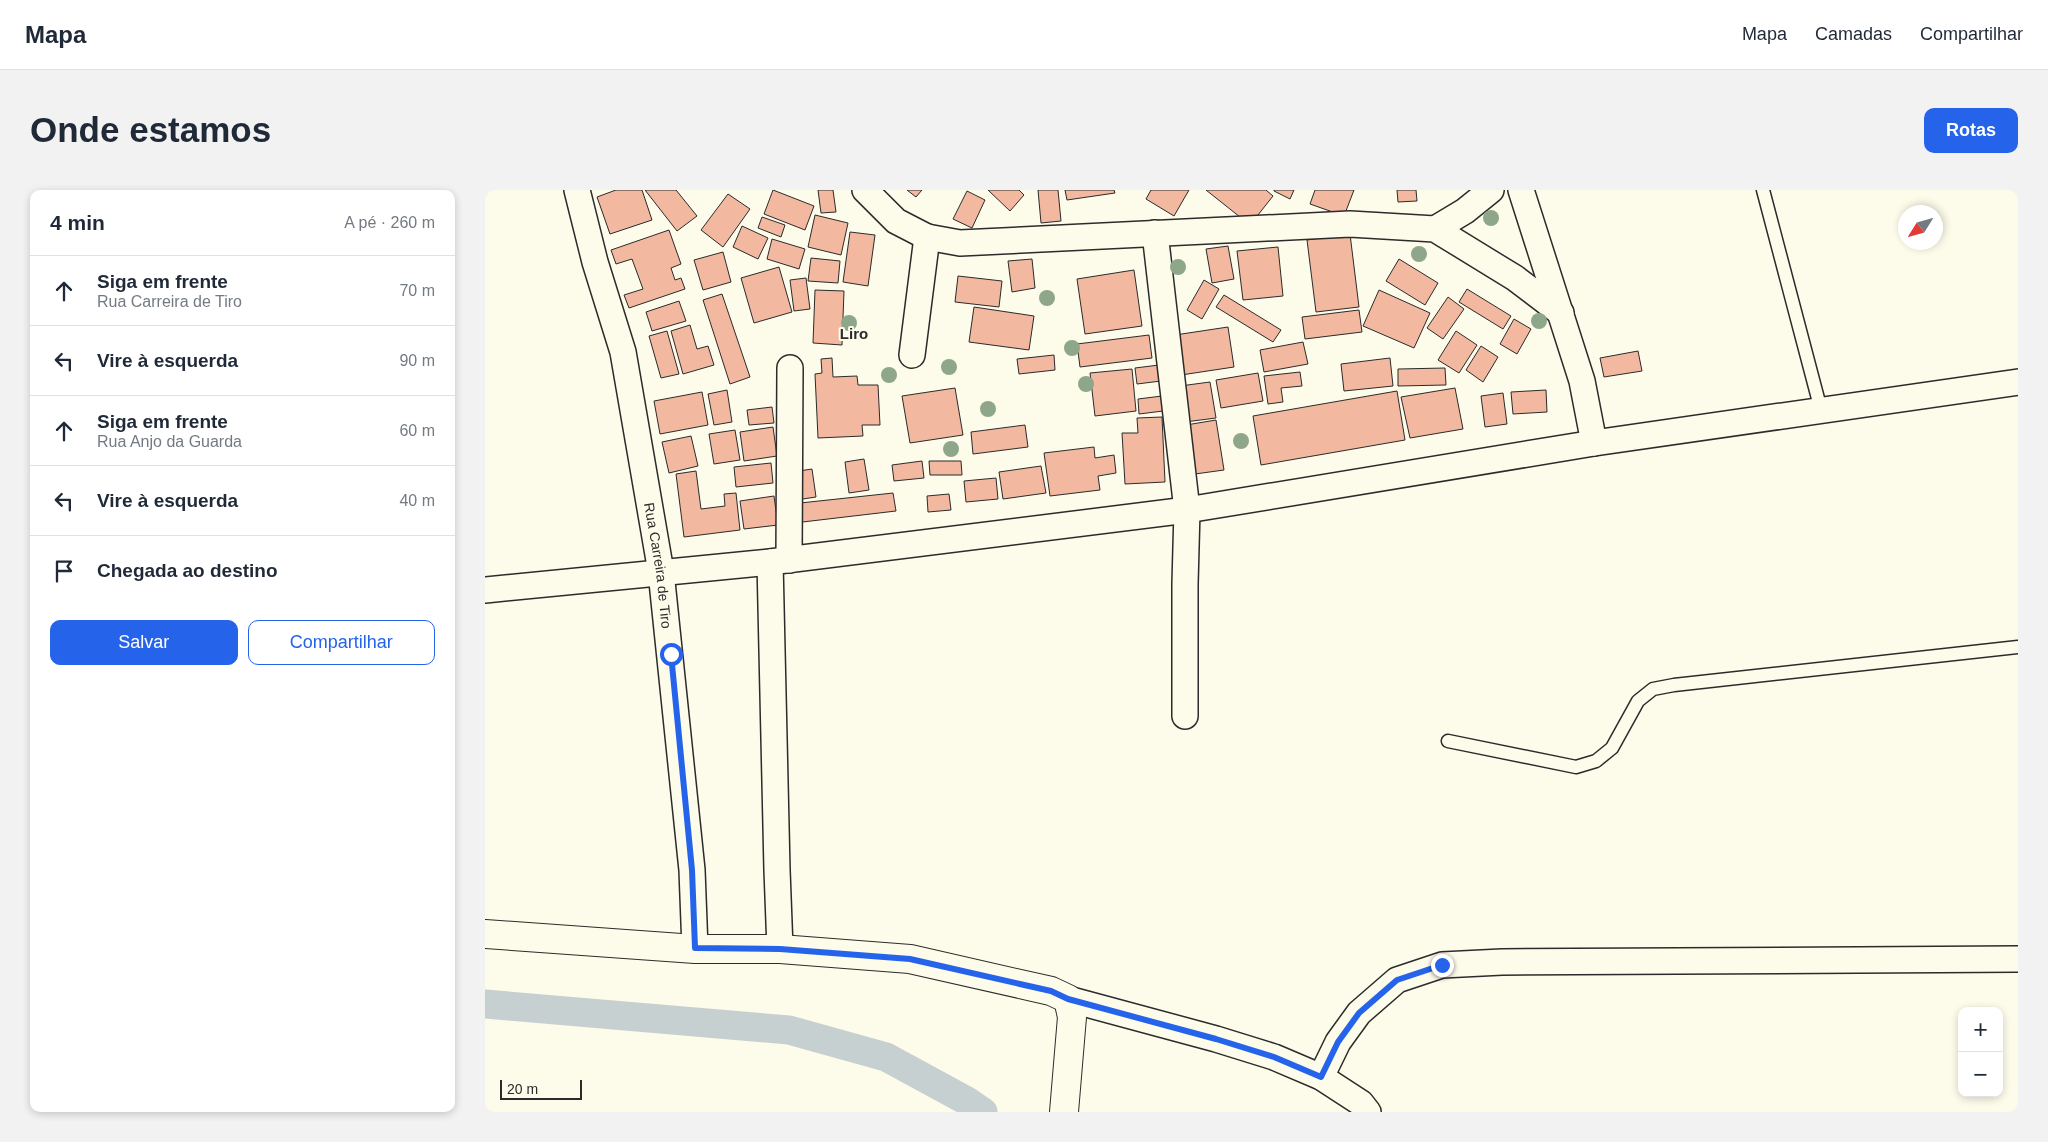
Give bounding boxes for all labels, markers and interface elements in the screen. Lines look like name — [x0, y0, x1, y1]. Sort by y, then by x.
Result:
text: Mapa — [25, 21, 86, 48]
text: Mapa — [1742, 24, 1787, 44]
text: Camadas — [1815, 24, 1892, 44]
text: Compartilhar — [1920, 24, 2023, 44]
button: Rotas — [1924, 108, 2018, 153]
text: Onde estamos — [30, 110, 271, 149]
north arrow — [1898, 205, 1943, 250]
text: 4 min — [50, 211, 105, 234]
text: A pé · 260 m — [344, 214, 435, 231]
text: Siga em frente — [97, 271, 228, 292]
icon: ahead — [50, 277, 78, 305]
text: 70 m — [399, 282, 435, 299]
text: Rua Carreira de Tiro — [97, 293, 242, 310]
district label: Liro — [840, 325, 868, 342]
icon: left — [50, 347, 78, 375]
text: Vire à esquerda — [97, 350, 238, 371]
text: 90 m — [399, 352, 435, 369]
text: Siga em frente — [97, 411, 228, 432]
icon: ahead — [50, 417, 78, 445]
text: 60 m — [399, 422, 435, 439]
text: Rua Anjo da Guarda — [97, 433, 242, 450]
icon: left — [50, 487, 78, 515]
text: Vire à esquerda — [97, 490, 238, 511]
text: 40 m — [399, 492, 435, 509]
street label: Rua Carreira de Tiro — [641, 501, 675, 630]
icon: arrive — [50, 557, 78, 585]
text: Chegada ao destino — [97, 560, 278, 581]
button: Salvar — [50, 620, 238, 665]
button: Compartilhar — [248, 620, 435, 665]
route start — [660, 643, 683, 666]
route end — [1431, 954, 1454, 977]
map controls — [1958, 1007, 2003, 1097]
button: + — [1958, 1007, 2003, 1052]
button: − — [1958, 1052, 2003, 1097]
scale bar — [500, 1077, 583, 1100]
text: 20 m — [507, 1081, 538, 1097]

